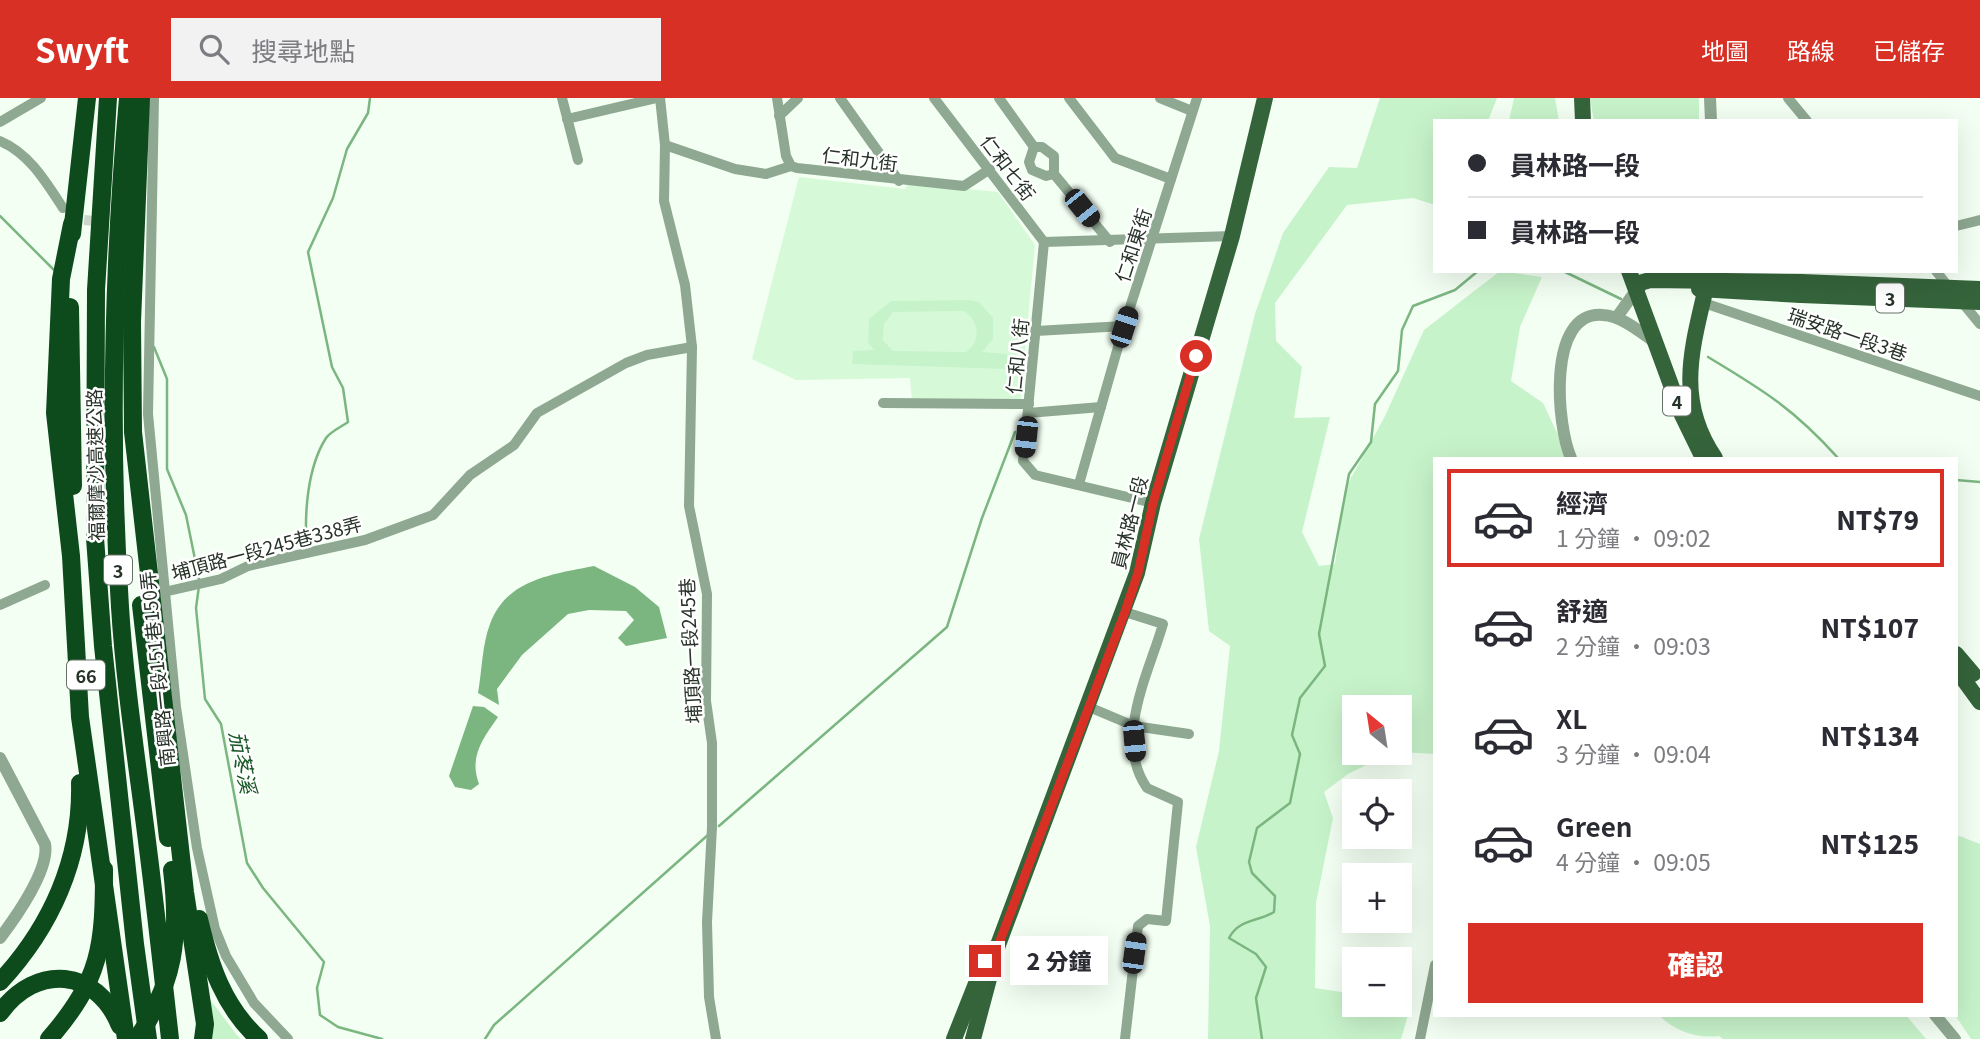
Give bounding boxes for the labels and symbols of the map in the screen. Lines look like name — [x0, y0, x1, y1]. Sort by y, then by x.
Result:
street label: 仁和七街 — [975, 129, 1043, 205]
street label: 仁和九街 — [821, 140, 899, 176]
car — [1061, 185, 1104, 231]
street label: 仁和東街 — [1107, 205, 1157, 285]
road number: 3 — [1876, 284, 1904, 313]
street label: 瑞安路一段3巷 — [1785, 300, 1911, 366]
car — [1108, 304, 1141, 350]
street label: 仁和八街 — [999, 317, 1033, 395]
route start — [1180, 340, 1212, 372]
road number: 4 — [1663, 386, 1691, 416]
street label: 福爾摩沙高速公路 — [79, 389, 109, 541]
car — [1014, 415, 1039, 459]
street label: 員林路一段 — [1103, 473, 1153, 571]
street label: 埔頂路一段245巷338弄 — [168, 509, 364, 585]
road number: 3 — [104, 556, 132, 584]
street label: 南興路一段151巷150弄 — [132, 570, 180, 768]
street label: 埔頂路一段245巷 — [672, 578, 706, 724]
road number: 66 — [67, 660, 105, 690]
north arrow — [1342, 695, 1412, 765]
car — [1122, 719, 1147, 763]
water label: 茄苳溪 — [223, 728, 265, 799]
car — [1121, 931, 1148, 975]
callout: 2 分鐘 — [1010, 936, 1108, 986]
route end — [969, 945, 1001, 977]

